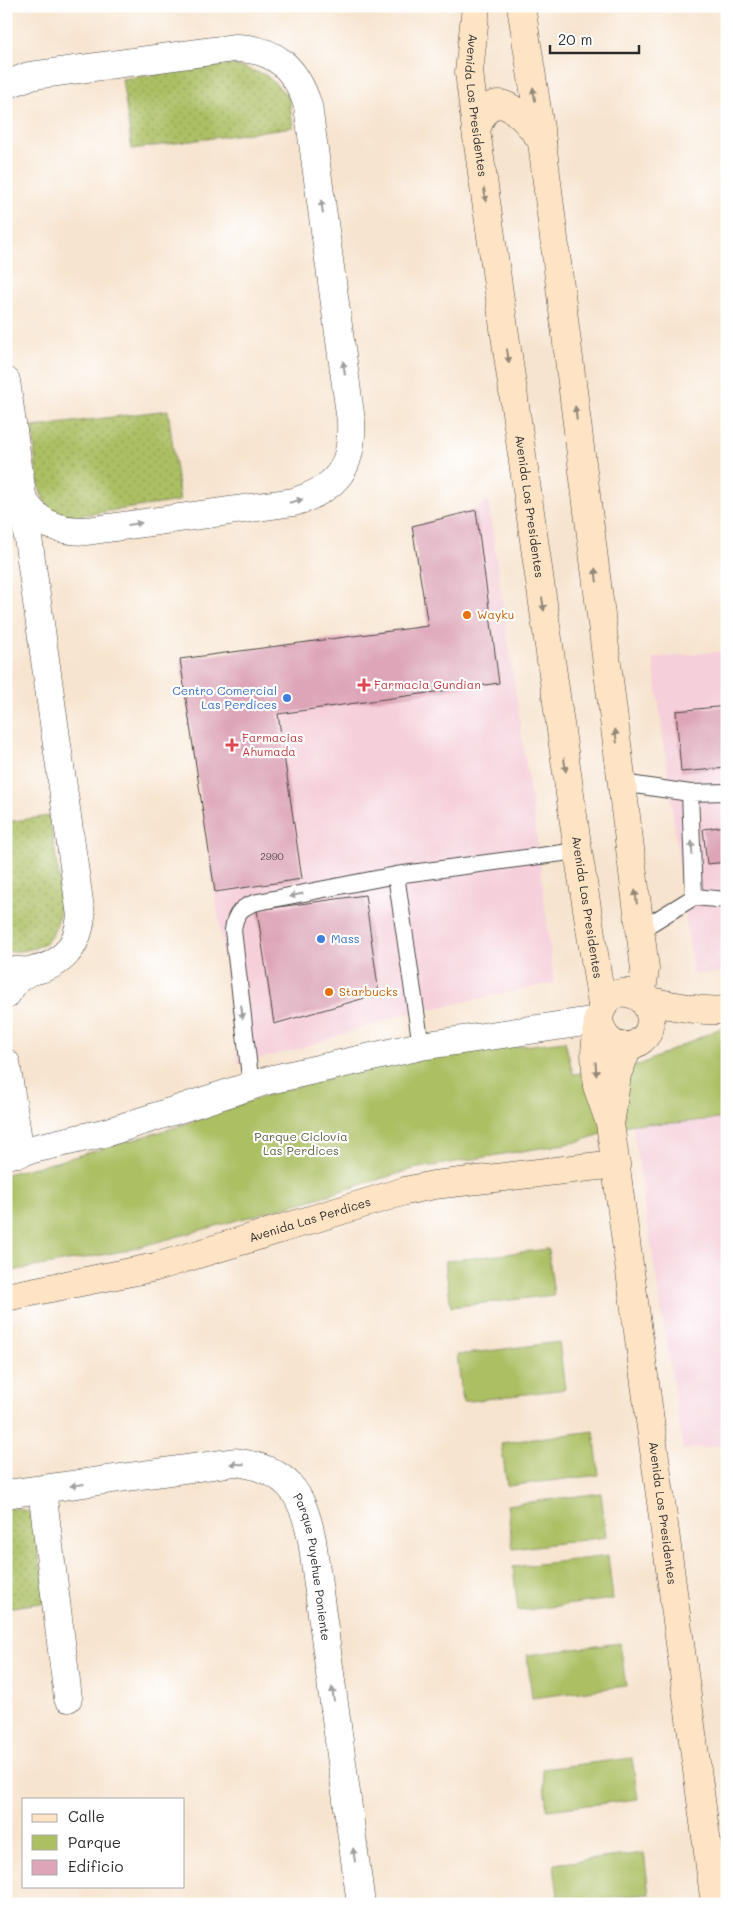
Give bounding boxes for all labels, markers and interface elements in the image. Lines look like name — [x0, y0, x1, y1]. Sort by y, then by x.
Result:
scale bar — [550, 22, 639, 54]
text: 20 m — [558, 29, 592, 49]
street label: Avenida Los Presidentes — [462, 33, 492, 178]
one-way arrow — [530, 85, 538, 101]
one-way arrow — [481, 188, 489, 204]
one-way arrow — [318, 198, 326, 214]
one-way arrow — [504, 349, 512, 365]
one-way arrow — [340, 359, 348, 375]
one-way arrow — [572, 405, 580, 421]
street label: Avenida Los Presidentes — [512, 434, 548, 579]
one-way arrow — [288, 497, 303, 505]
one-way arrow — [127, 520, 143, 528]
one-way arrow — [592, 566, 600, 582]
one-way arrow — [539, 596, 547, 612]
place label: Wayku — [477, 606, 514, 622]
marker: Wayku — [461, 609, 473, 621]
place label: Farmacia Gundian — [374, 676, 481, 692]
marker: Farmacia Gundian — [358, 679, 370, 691]
place label: Centro Comercial Las Perdices — [172, 682, 277, 712]
marker: Centro Comercial Las Perdices — [281, 692, 293, 704]
one-way arrow — [612, 728, 620, 744]
place label: Farmacias Ahumada — [242, 729, 303, 759]
marker: Farmacias Ahumada — [226, 739, 238, 751]
one-way arrow — [562, 757, 570, 773]
street label: Avenida Los Presidentes — [569, 835, 607, 980]
one-way arrow — [688, 840, 696, 856]
house number: 2990 — [260, 849, 284, 863]
one-way arrow — [631, 889, 639, 905]
one-way arrow — [287, 891, 303, 899]
place label: Mass — [331, 930, 360, 946]
marker: Mass — [315, 933, 327, 945]
place label: Starbucks — [339, 983, 398, 999]
marker: Starbucks — [323, 986, 335, 998]
one-way arrow — [238, 1004, 246, 1020]
one-way arrow — [592, 1061, 600, 1077]
park label: Parque Ciclovía Las Perdices — [254, 1128, 348, 1158]
street label: Avenida Las Perdices — [247, 1193, 373, 1245]
street label: Avenida Los Presidentes — [646, 1441, 681, 1585]
one-way arrow — [229, 1459, 245, 1467]
one-way arrow — [68, 1481, 84, 1489]
street label: Parque Puyehue Poniente — [290, 1490, 334, 1642]
one-way arrow — [329, 1686, 337, 1702]
legend — [22, 1798, 185, 1888]
text: Calle — [68, 1806, 105, 1826]
text: Parque — [68, 1832, 121, 1852]
one-way arrow — [350, 1847, 358, 1863]
text: Edificio — [68, 1856, 124, 1876]

